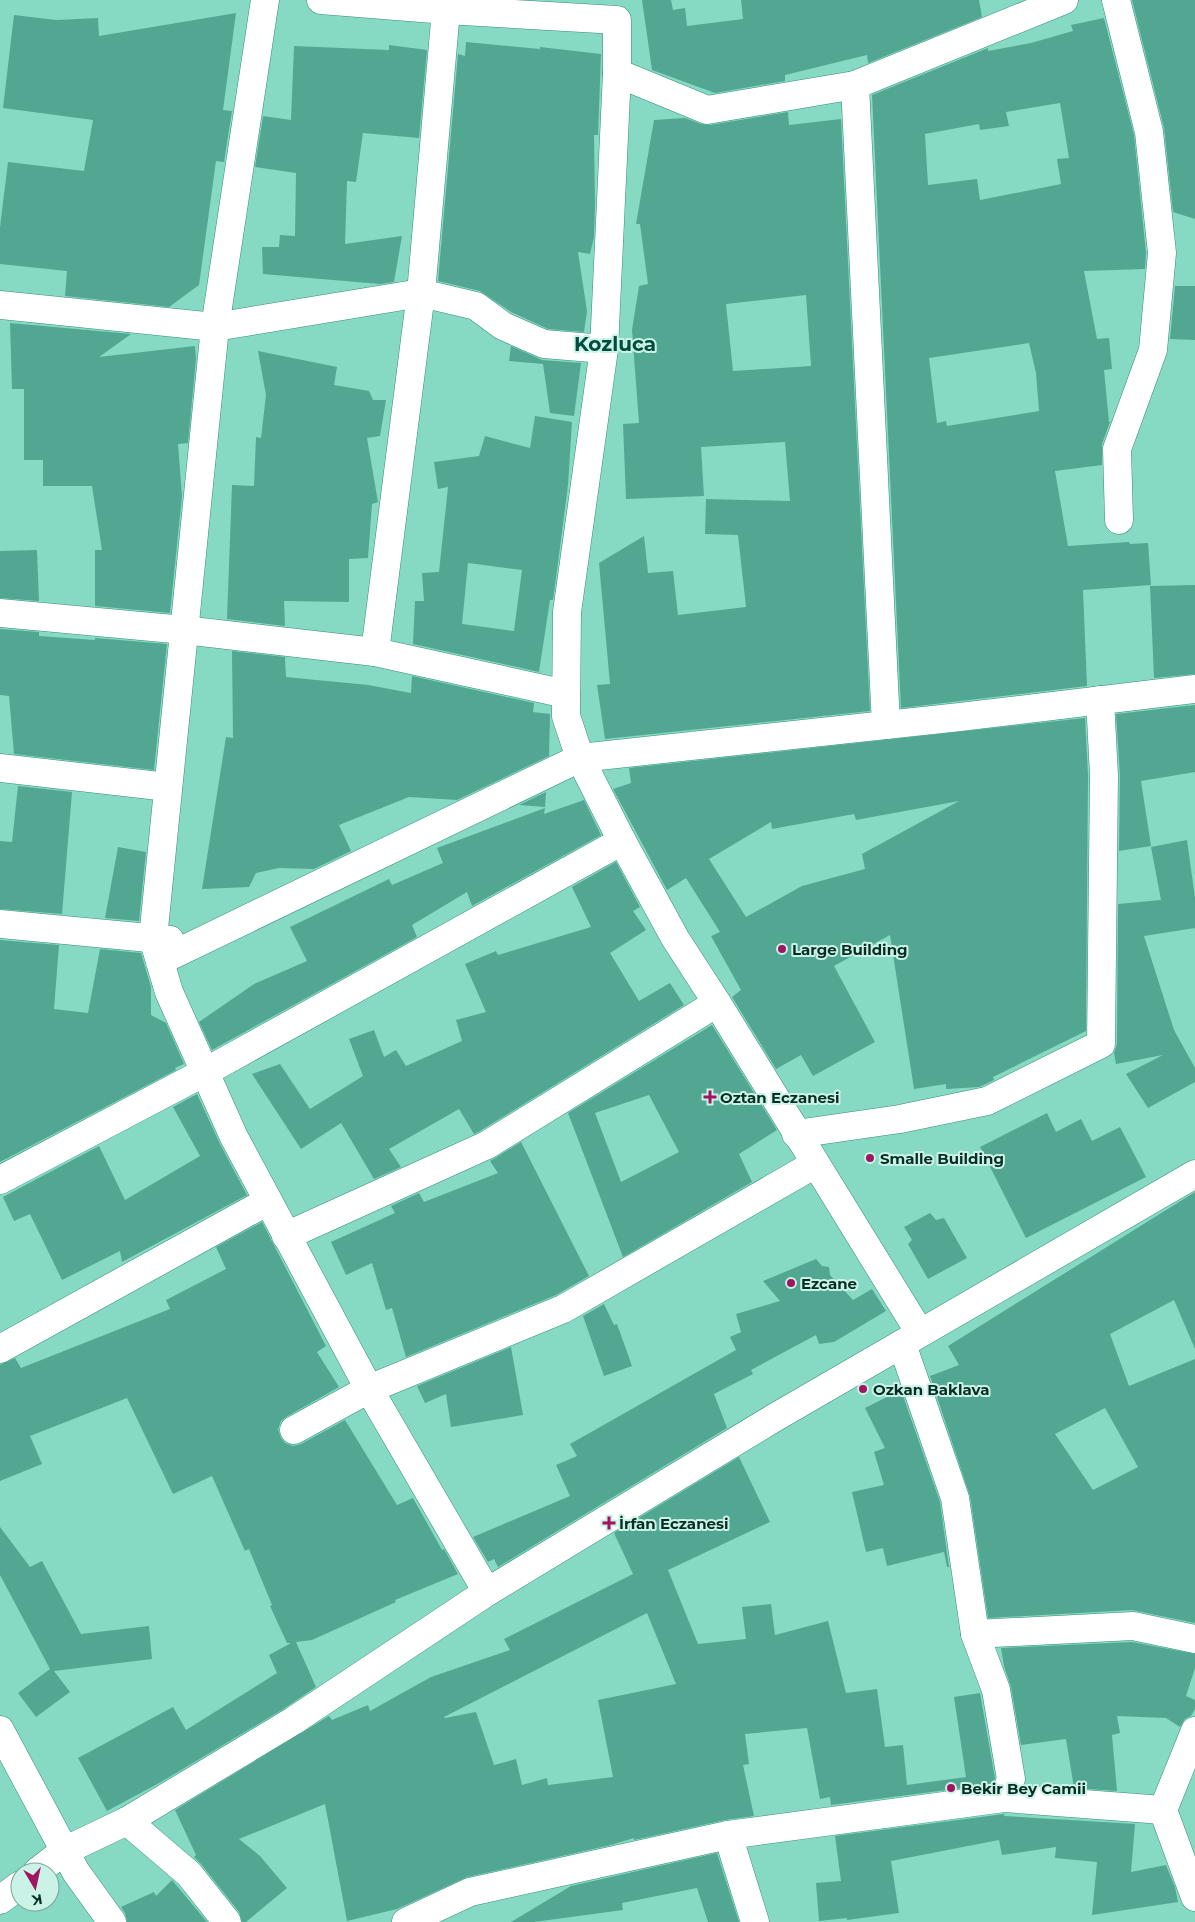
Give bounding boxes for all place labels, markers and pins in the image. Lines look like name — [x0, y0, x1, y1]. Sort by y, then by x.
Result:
place label: Large Building — [792, 940, 908, 959]
marker: Large Building — [776, 943, 788, 955]
place label: Oztan Eczanesi — [720, 1088, 840, 1107]
marker: Oztan Eczanesi — [704, 1091, 716, 1103]
place label: Smalle Building — [880, 1149, 1004, 1168]
marker: Smalle Building — [864, 1152, 876, 1164]
place label: Ezcane — [801, 1274, 857, 1293]
marker: Ezcane — [785, 1277, 797, 1289]
place label: Ozkan Baklava — [873, 1380, 989, 1399]
marker: Ozkan Baklava — [857, 1383, 869, 1395]
place label: İrfan Eczanesi — [619, 1514, 729, 1533]
marker: İrfan Eczanesi — [603, 1517, 615, 1529]
place label: Bekir Bey Camii — [961, 1779, 1086, 1798]
marker: Bekir Bey Camii — [945, 1782, 957, 1794]

